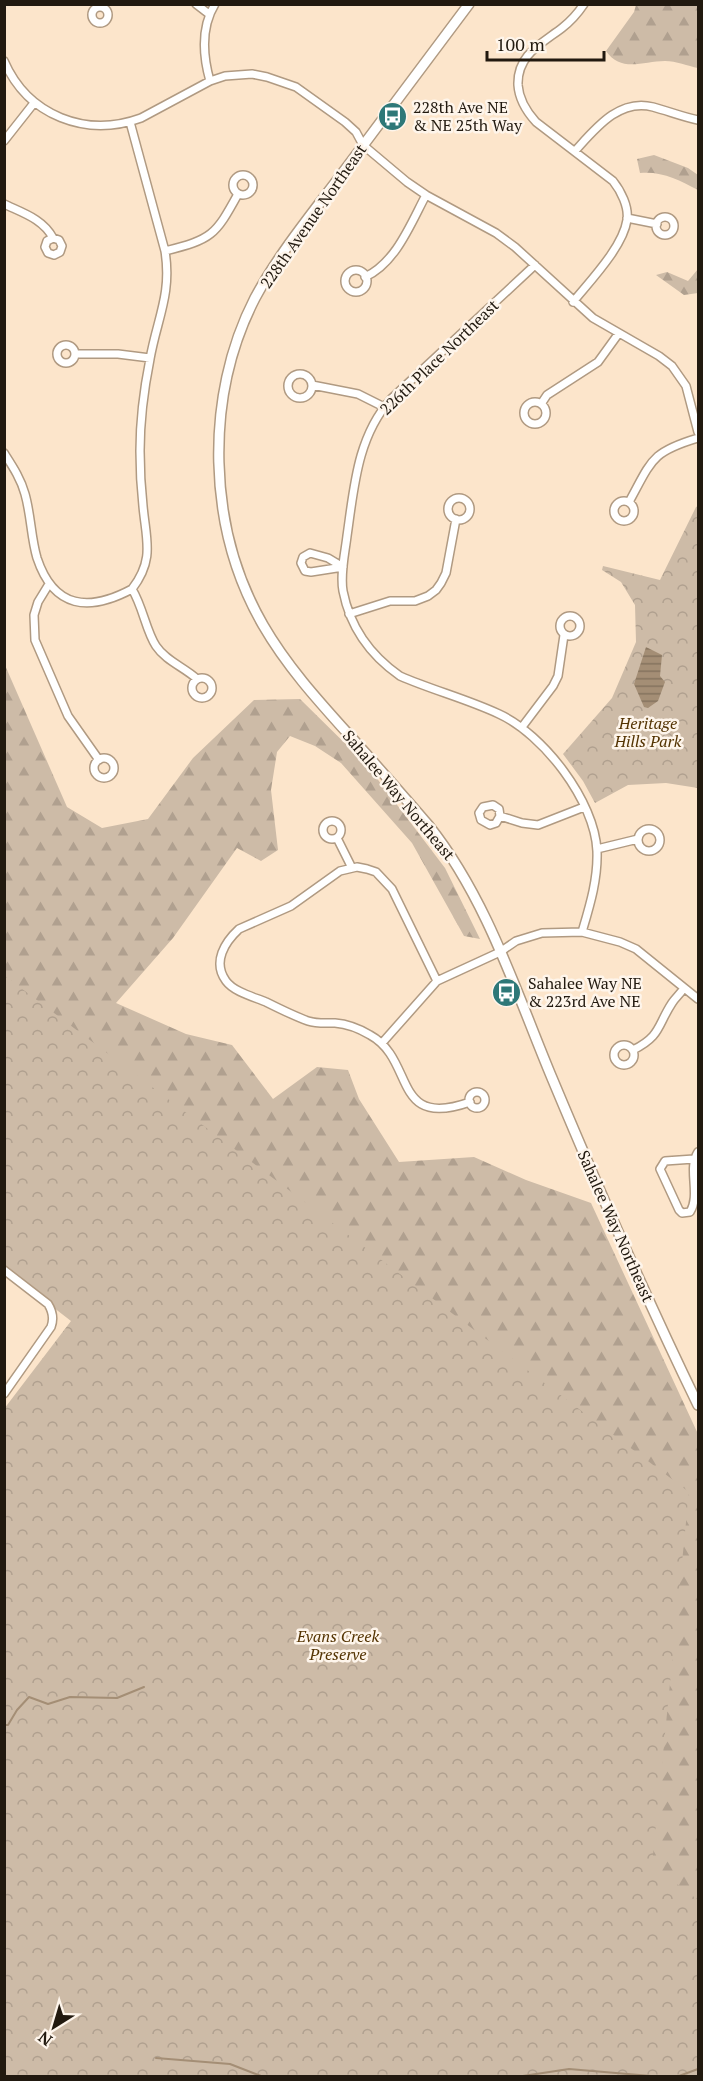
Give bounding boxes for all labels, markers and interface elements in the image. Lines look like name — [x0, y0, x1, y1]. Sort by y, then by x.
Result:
scale bar — [487, 24, 604, 62]
text: 100 m — [496, 32, 545, 56]
place label: 228th Ave NE & NE 25th Way — [413, 96, 523, 136]
bus stop icon: 228th Ave NE & NE 25th Way — [376, 100, 408, 132]
street label: 228th Avenue Northeast — [255, 139, 371, 293]
street label: 226th Place Northeast — [375, 294, 503, 420]
park label: Heritage Hills Park — [614, 712, 682, 752]
street label: Sahalee Way Northeast — [338, 725, 460, 865]
place label: Sahalee Way NE & 223rd Ave NE — [528, 972, 642, 1012]
bus stop icon: Sahalee Way NE & 223rd Ave NE — [491, 976, 523, 1008]
street label: Sahalee Way Northeast — [573, 1147, 659, 1305]
park label: Evans Creek Preserve — [296, 1625, 380, 1665]
north arrow — [24, 1997, 84, 2057]
text: N — [34, 2027, 56, 2051]

